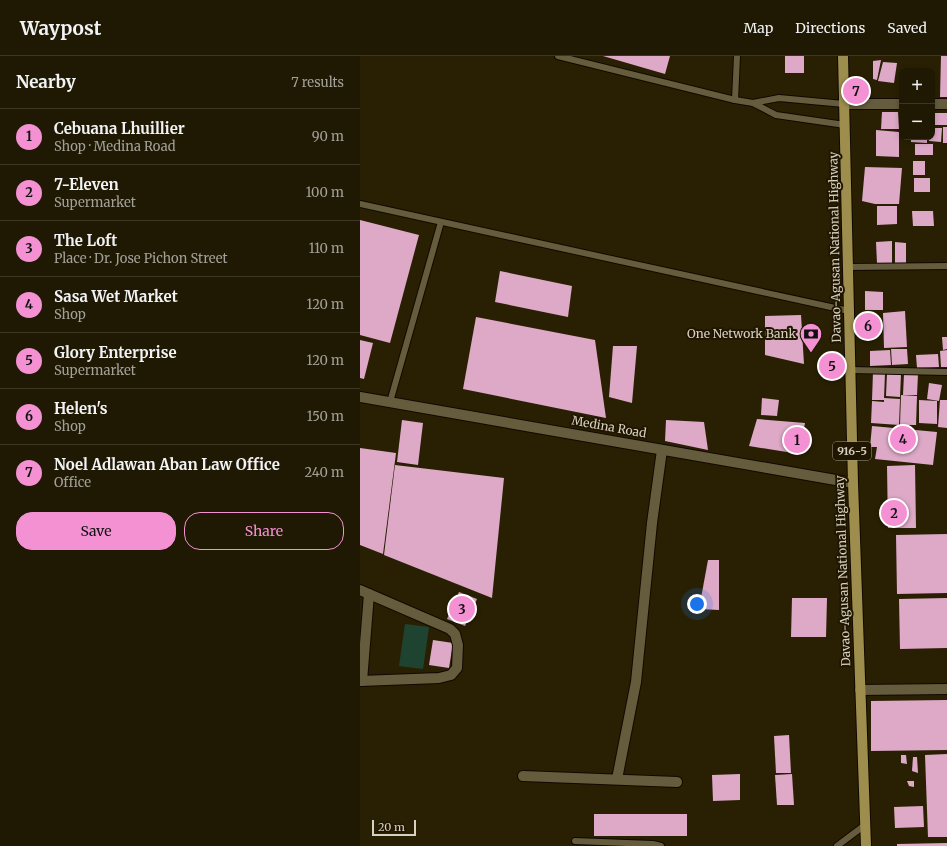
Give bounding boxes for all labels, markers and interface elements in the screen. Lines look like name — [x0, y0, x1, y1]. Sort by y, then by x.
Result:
text: Waypost — [20, 16, 101, 40]
text: Map — [743, 19, 773, 37]
text: Directions — [795, 19, 865, 37]
text: Saved — [887, 19, 927, 37]
map controls — [899, 68, 935, 140]
button: + — [899, 68, 935, 104]
text: Nearby — [16, 71, 76, 93]
text: 7 results — [291, 74, 344, 91]
pin: 7 — [843, 76, 869, 106]
button: − — [899, 104, 935, 140]
text: Cebuana Lhuillier — [54, 119, 185, 138]
text: 1 — [26, 128, 32, 145]
text: 90 m — [312, 128, 344, 145]
text: Shop · Medina Road — [54, 138, 176, 155]
street label: Davao-Agusan National Highway — [825, 151, 844, 343]
text: 7-Eleven — [54, 175, 119, 194]
text: 2 — [25, 184, 33, 201]
text: 100 m — [306, 184, 344, 201]
text: Supermarket — [54, 194, 136, 211]
text: The Loft — [54, 231, 117, 250]
text: 3 — [25, 240, 33, 257]
text: 110 m — [309, 240, 344, 257]
text: Place · Dr. Jose Pichon Street — [54, 250, 228, 267]
text: Sasa Wet Market — [54, 287, 178, 306]
text: 4 — [25, 296, 33, 313]
text: 120 m — [306, 296, 344, 313]
text: Shop — [54, 306, 86, 323]
pin: 6 — [855, 311, 881, 341]
bank icon: One Network Bank — [798, 321, 824, 354]
place label: One Network Bank — [687, 326, 796, 341]
text: Glory Enterprise — [54, 343, 177, 362]
pin: 5 — [819, 351, 845, 381]
text: 5 — [25, 352, 33, 369]
text: 120 m — [306, 352, 344, 369]
text: Supermarket — [54, 362, 136, 379]
text: Helen's — [54, 399, 108, 418]
text: 6 — [25, 408, 33, 425]
text: 150 m — [307, 408, 344, 425]
street label: Medina Road — [570, 413, 648, 440]
text: Shop — [54, 418, 86, 435]
pin: 4 — [890, 424, 916, 454]
pin: 1 — [784, 425, 810, 455]
road number: 916-5 — [833, 442, 871, 460]
text: Noel Adlawan Aban Law Office — [54, 455, 280, 474]
text: 7 — [25, 464, 33, 481]
text: 240 m — [304, 464, 344, 481]
text: Office — [54, 474, 91, 491]
street label: Davao-Agusan National Highway — [832, 475, 853, 667]
pin: 2 — [881, 498, 907, 528]
button: Save — [16, 512, 176, 550]
button: Share — [184, 512, 344, 550]
pin: 3 — [449, 594, 475, 624]
your location — [687, 594, 707, 614]
scale bar — [372, 818, 416, 837]
text: 20 m — [378, 820, 405, 834]

